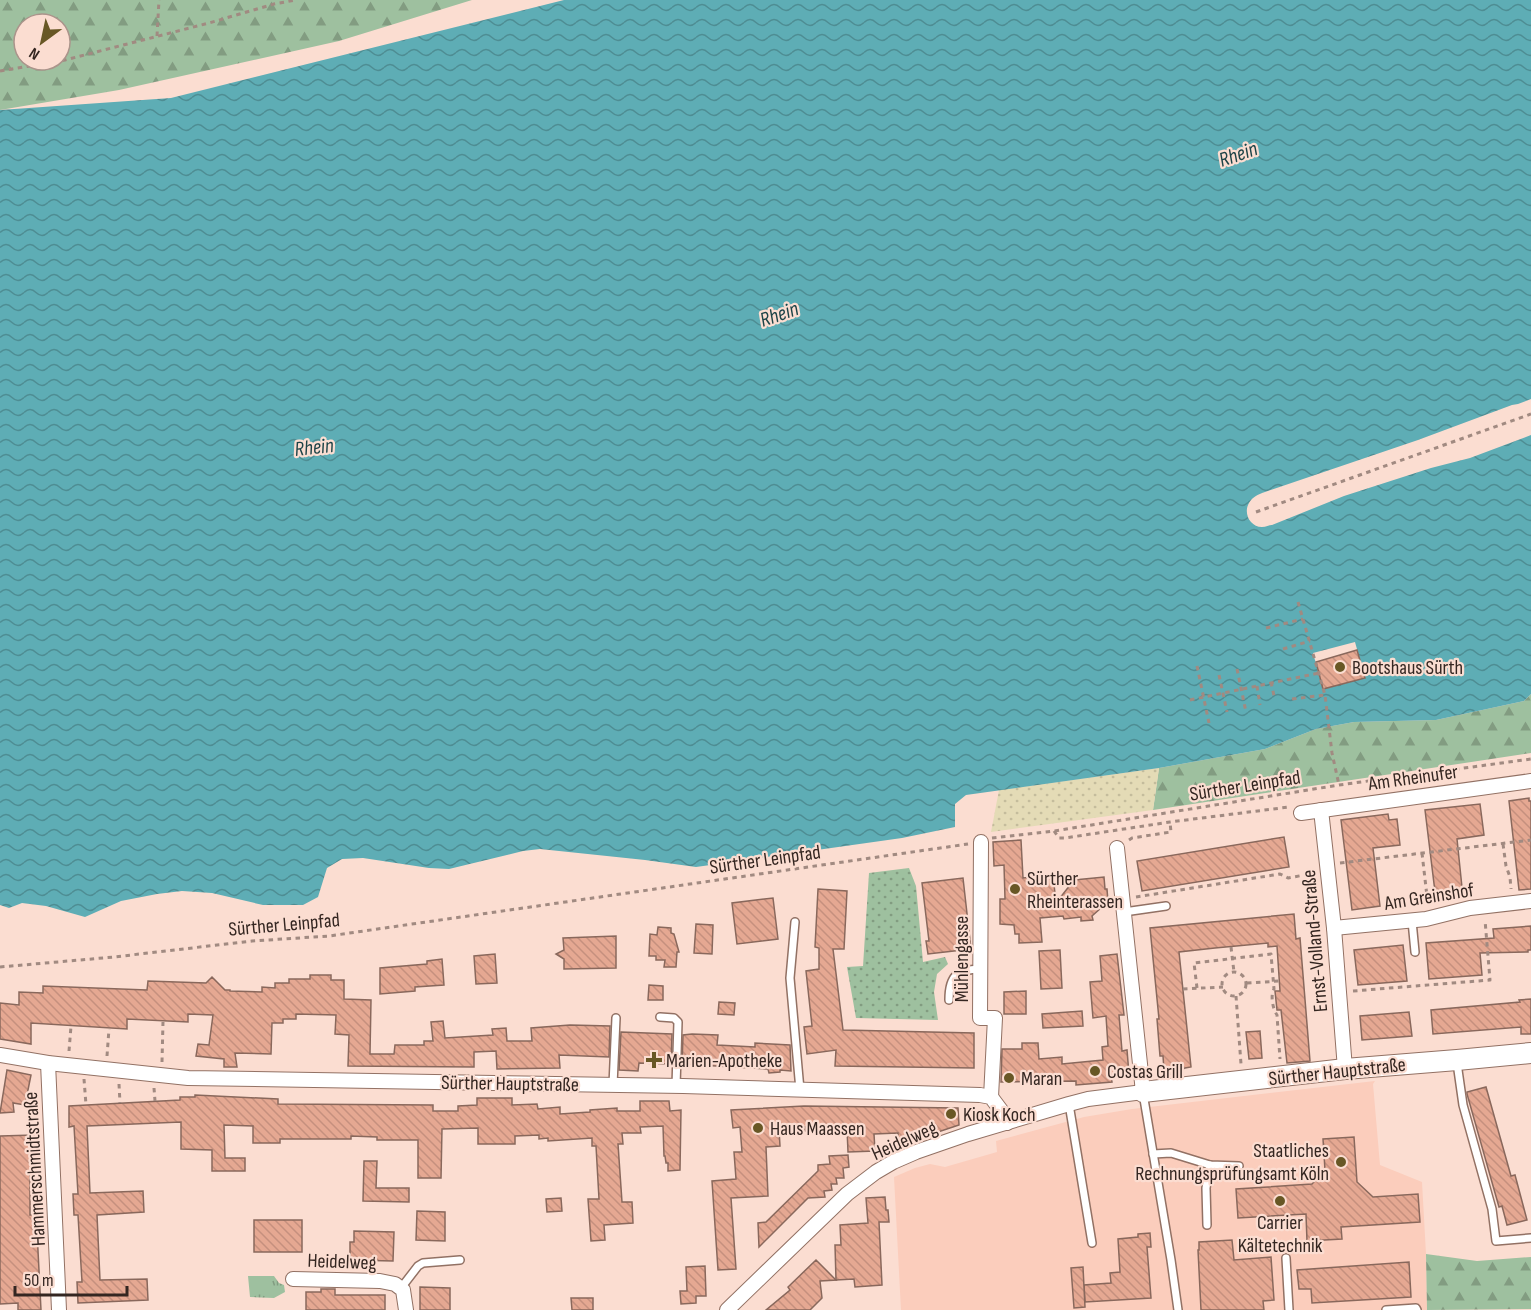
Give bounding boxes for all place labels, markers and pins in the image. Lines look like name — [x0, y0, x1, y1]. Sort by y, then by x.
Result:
place label: Bootshaus Sürth — [1352, 656, 1463, 680]
marker: Bootshaus Sürth — [1333, 660, 1347, 674]
place label: Sürther Rheinterassen — [1027, 867, 1123, 914]
marker: Sürther Rheinterassen — [1008, 882, 1022, 896]
place label: Marien-Apotheke — [666, 1049, 782, 1073]
marker: Marien-Apotheke — [647, 1053, 661, 1067]
place label: Costas Grill — [1107, 1060, 1183, 1084]
marker: Costas Grill — [1088, 1064, 1102, 1078]
place label: Maran — [1021, 1067, 1062, 1091]
marker: Maran — [1002, 1071, 1016, 1085]
place label: Kiosk Koch — [963, 1103, 1036, 1127]
marker: Kiosk Koch — [944, 1107, 958, 1121]
place label: Haus Maassen — [770, 1117, 865, 1141]
marker: Haus Maassen — [751, 1121, 765, 1135]
place label: Staatliches Rechnungsprüfungsamt Köln — [1135, 1139, 1329, 1186]
marker: Staatliches Rechnungsprüfungsamt Köln — [1334, 1155, 1348, 1169]
marker: Carrier Kältetechnik — [1273, 1194, 1287, 1208]
place label: Carrier Kältetechnik — [1238, 1211, 1323, 1258]

